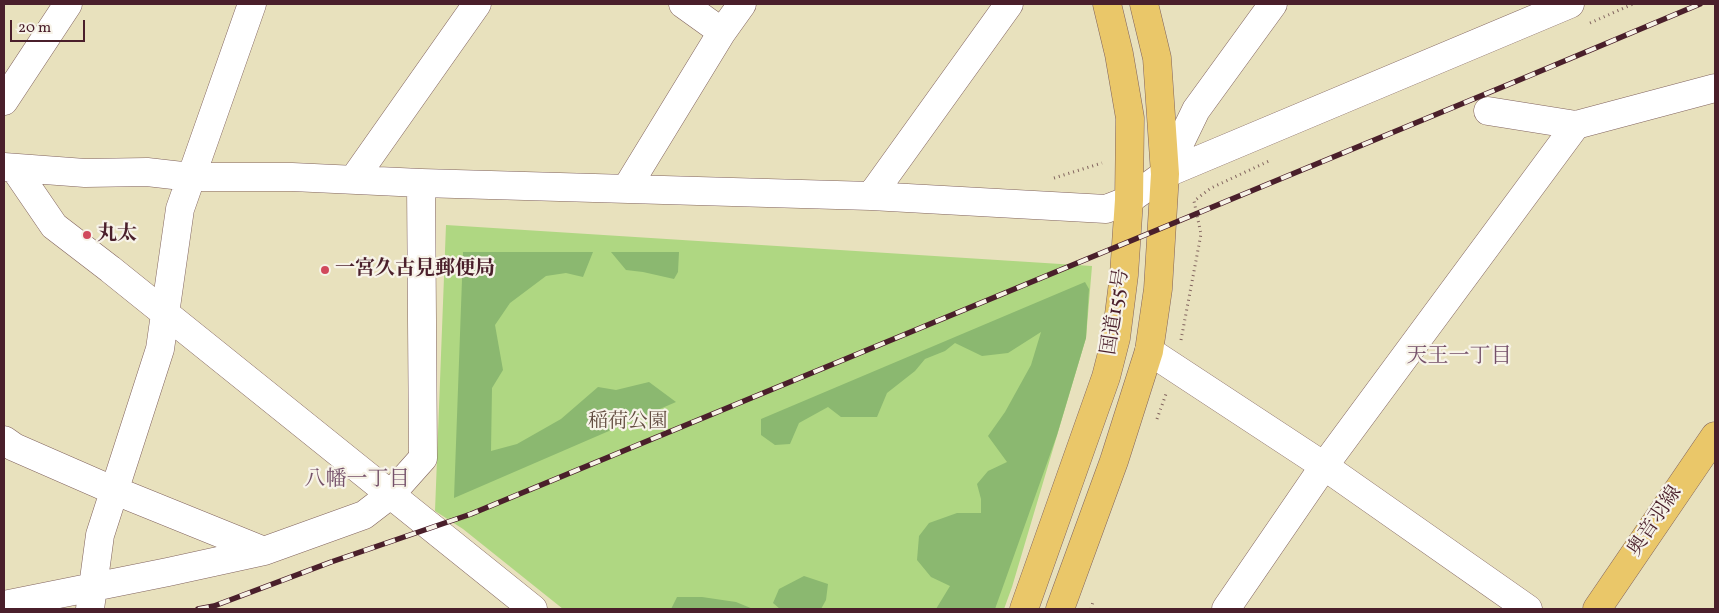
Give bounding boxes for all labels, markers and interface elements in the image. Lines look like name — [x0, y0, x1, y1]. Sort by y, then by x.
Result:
scale bar — [12, 10, 88, 42]
text: 20 m — [18, 18, 51, 39]
place label: 丸太 — [97, 223, 137, 247]
marker: 丸太 — [81, 229, 93, 241]
place label: 一宮久古見郵便局 — [335, 258, 495, 282]
marker: 一宮久古見郵便局 — [319, 264, 331, 276]
street label: 国道155号 — [1098, 267, 1136, 357]
district label: 天王一丁目 — [1407, 345, 1511, 371]
park label: 稲荷公園 — [588, 411, 668, 435]
district label: 八幡一丁目 — [305, 468, 409, 494]
street label: 奥音羽線 — [1624, 482, 1688, 562]

